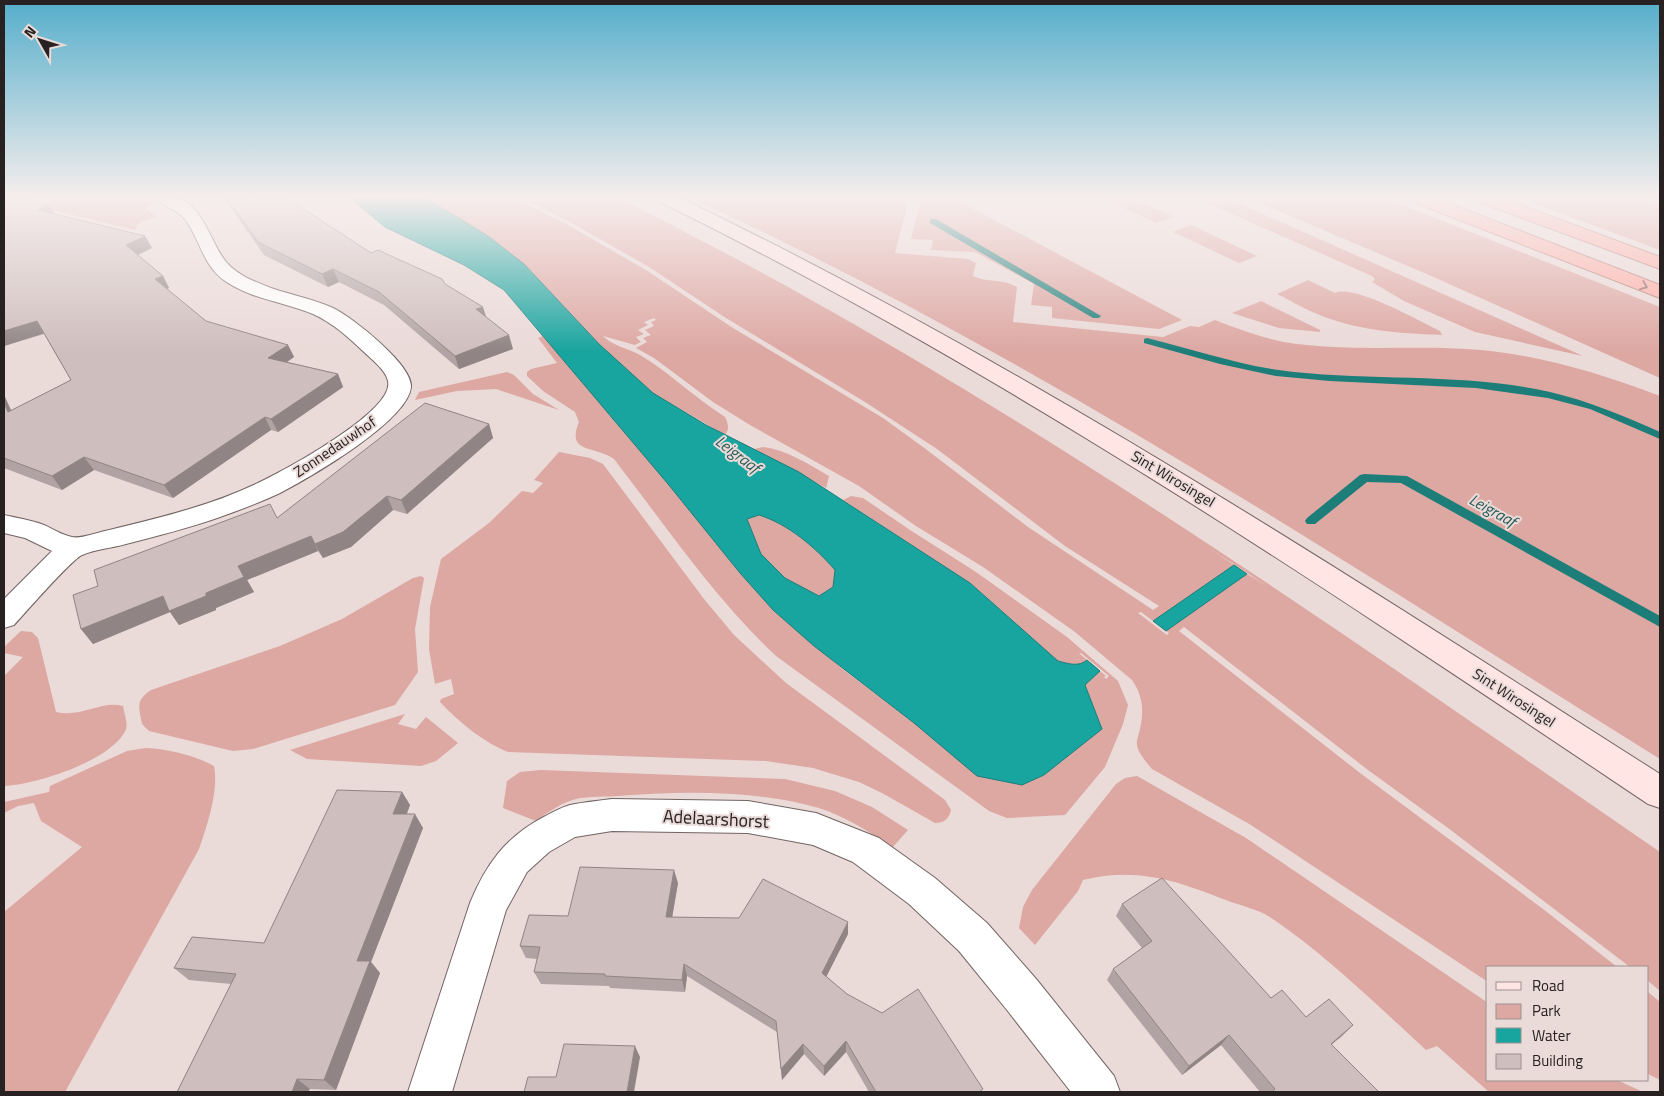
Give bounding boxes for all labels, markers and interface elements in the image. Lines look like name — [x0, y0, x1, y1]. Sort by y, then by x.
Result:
north arrow — [15, 15, 65, 65]
text: N — [18, 21, 41, 42]
one-way arrow — [1639, 279, 1648, 290]
street label: Zonnedauwhof — [289, 410, 381, 483]
water label: Leigraaf — [711, 429, 768, 481]
street label: Sint Wirosingel — [1127, 444, 1220, 513]
water label: Leigraaf — [1465, 487, 1524, 534]
street label: Sint Wirosingel — [1468, 662, 1560, 733]
street label: Adelaarshorst — [662, 802, 770, 835]
legend — [1486, 966, 1649, 1081]
text: Road — [1532, 974, 1564, 997]
text: Park — [1532, 999, 1561, 1022]
text: Water — [1532, 1024, 1571, 1047]
text: Building — [1532, 1049, 1583, 1072]

